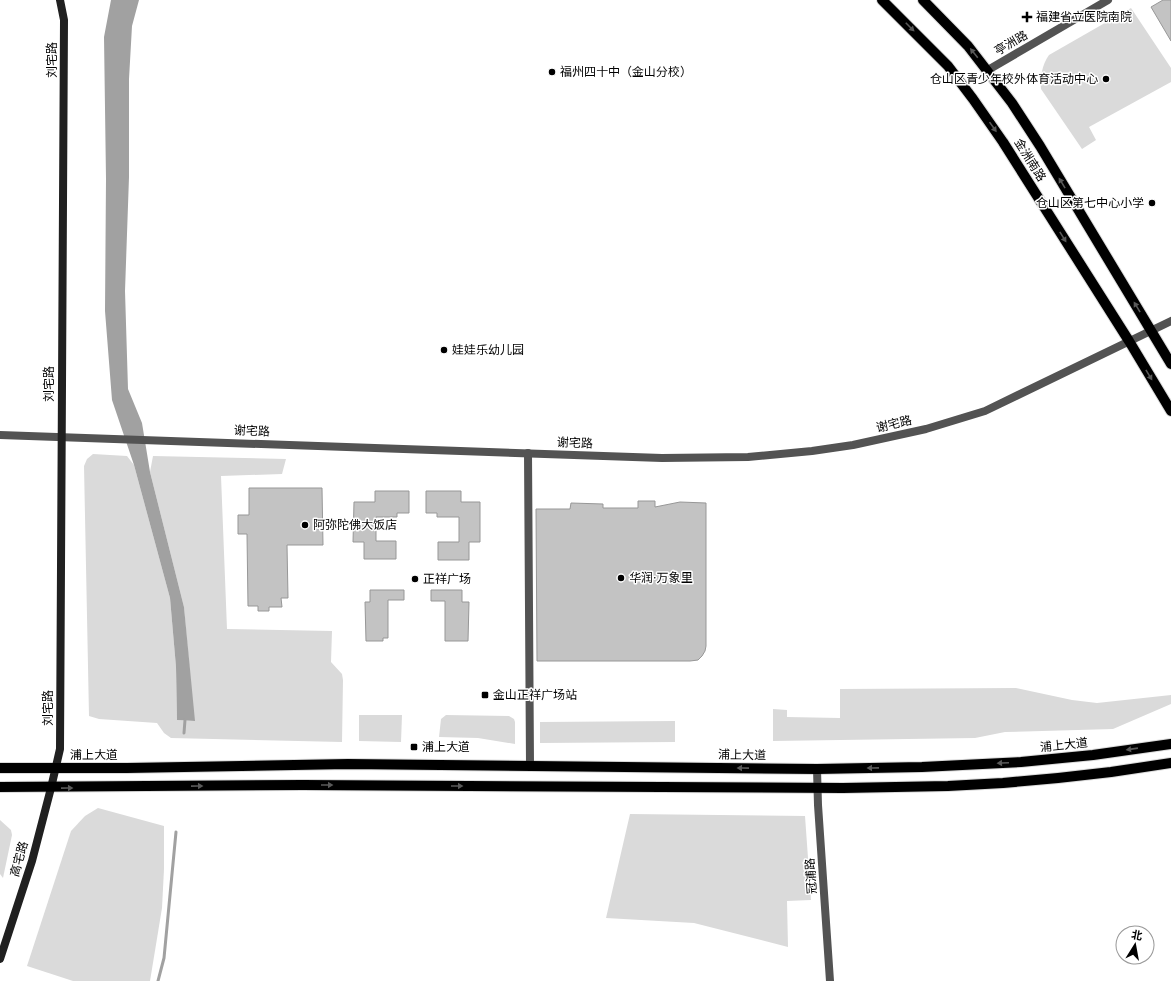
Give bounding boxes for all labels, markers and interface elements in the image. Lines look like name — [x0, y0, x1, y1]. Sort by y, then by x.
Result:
place label: 福建省立医院南院 — [1036, 9, 1132, 24]
marker: 福建省立医院南院 — [1021, 11, 1033, 23]
one-way arrow — [905, 23, 915, 32]
street label: 亭洲路 — [991, 27, 1030, 58]
street label: 刘宅路 — [44, 42, 59, 78]
one-way arrow — [969, 47, 978, 58]
place label: 福州四十中（金山分校） — [560, 64, 692, 79]
marker: 福州四十中（金山分校） — [547, 67, 557, 77]
place label: 仓山区青少年校外体育活动中心 — [930, 71, 1098, 86]
marker: 仓山区青少年校外体育活动中心 — [1101, 74, 1111, 84]
one-way arrow — [989, 122, 997, 132]
street label: 金洲南路 — [1011, 135, 1050, 184]
one-way arrow — [1059, 177, 1066, 189]
place label: 仓山区第七中心小学 — [1036, 195, 1144, 210]
marker: 仓山区第七中心小学 — [1147, 198, 1157, 208]
one-way arrow — [1059, 231, 1066, 243]
one-way arrow — [1133, 301, 1140, 313]
place label: 娃娃乐幼儿园 — [452, 342, 524, 357]
marker: 娃娃乐幼儿园 — [439, 345, 449, 355]
street label: 刘宅路 — [41, 366, 56, 402]
one-way arrow — [1146, 369, 1153, 381]
street label: 谢宅路 — [875, 412, 913, 435]
street label: 谢宅路 — [234, 422, 270, 439]
street label: 谢宅路 — [557, 434, 593, 451]
place label: 阿弥陀佛大饭店 — [313, 517, 397, 532]
marker: 阿弥陀佛大饭店 — [300, 520, 310, 530]
place label: 华润·万象里 — [629, 570, 692, 585]
place label: 正祥广场 — [423, 571, 471, 586]
marker: 华润·万象里 — [616, 573, 626, 583]
marker: 正祥广场 — [410, 574, 420, 584]
place label: 金山正祥广场站 — [493, 687, 577, 702]
street label: 刘宅路 — [40, 690, 55, 726]
marker: 金山正祥广场站 — [480, 690, 490, 700]
street label: 浦上大道 — [1039, 735, 1089, 754]
place label: 浦上大道 — [422, 739, 470, 754]
marker: 浦上大道 — [409, 742, 419, 752]
one-way arrow — [1126, 746, 1138, 752]
street label: 浦上大道 — [70, 747, 118, 762]
street label: 浦上大道 — [718, 747, 766, 762]
one-way arrow — [997, 760, 1009, 767]
one-way arrow — [867, 764, 879, 771]
one-way arrow — [736, 765, 749, 771]
one-way arrow — [321, 782, 334, 788]
one-way arrow — [191, 783, 204, 789]
one-way arrow — [451, 783, 464, 789]
one-way arrow — [61, 784, 73, 791]
street label: 高宅路 — [6, 839, 31, 878]
street label: 冠浦路 — [802, 858, 819, 895]
north arrow — [1115, 925, 1155, 965]
text: 北 — [1130, 927, 1144, 943]

